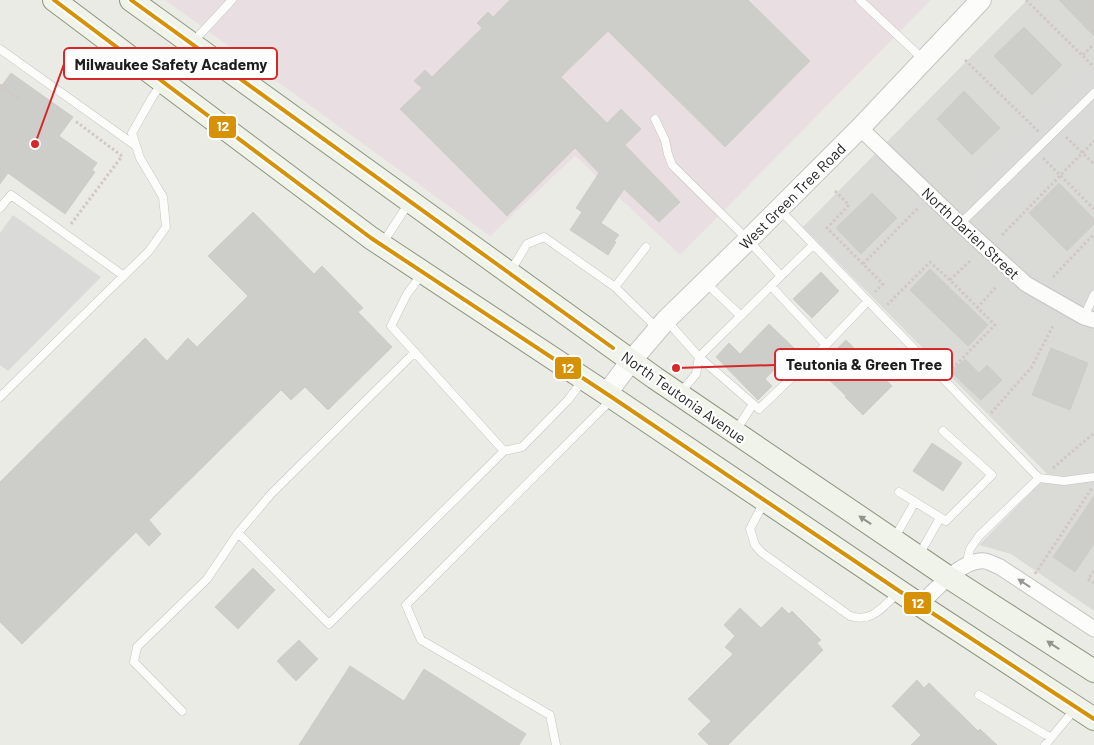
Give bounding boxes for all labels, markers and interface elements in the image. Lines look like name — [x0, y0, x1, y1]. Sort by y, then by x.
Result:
callout: Milwaukee Safety Academy — [64, 48, 277, 79]
text: Milwaukee Safety Academy — [75, 54, 267, 73]
line badge: 12 — [208, 115, 237, 139]
text: 12 — [217, 117, 230, 134]
street label: West Green Tree Road — [735, 139, 849, 253]
street label: North Darien Street — [919, 183, 1023, 283]
street label: North Teutonia Avenue — [618, 347, 750, 447]
callout: Teutonia & Green Tree — [775, 349, 952, 380]
text: Teutonia & Green Tree — [786, 354, 942, 373]
line badge: 12 — [554, 356, 582, 380]
text: 12 — [562, 359, 575, 376]
one-way arrow — [858, 515, 871, 525]
one-way arrow — [1017, 578, 1031, 588]
line badge: 12 — [903, 591, 932, 615]
text: 12 — [912, 594, 925, 611]
one-way arrow — [1046, 640, 1060, 650]

